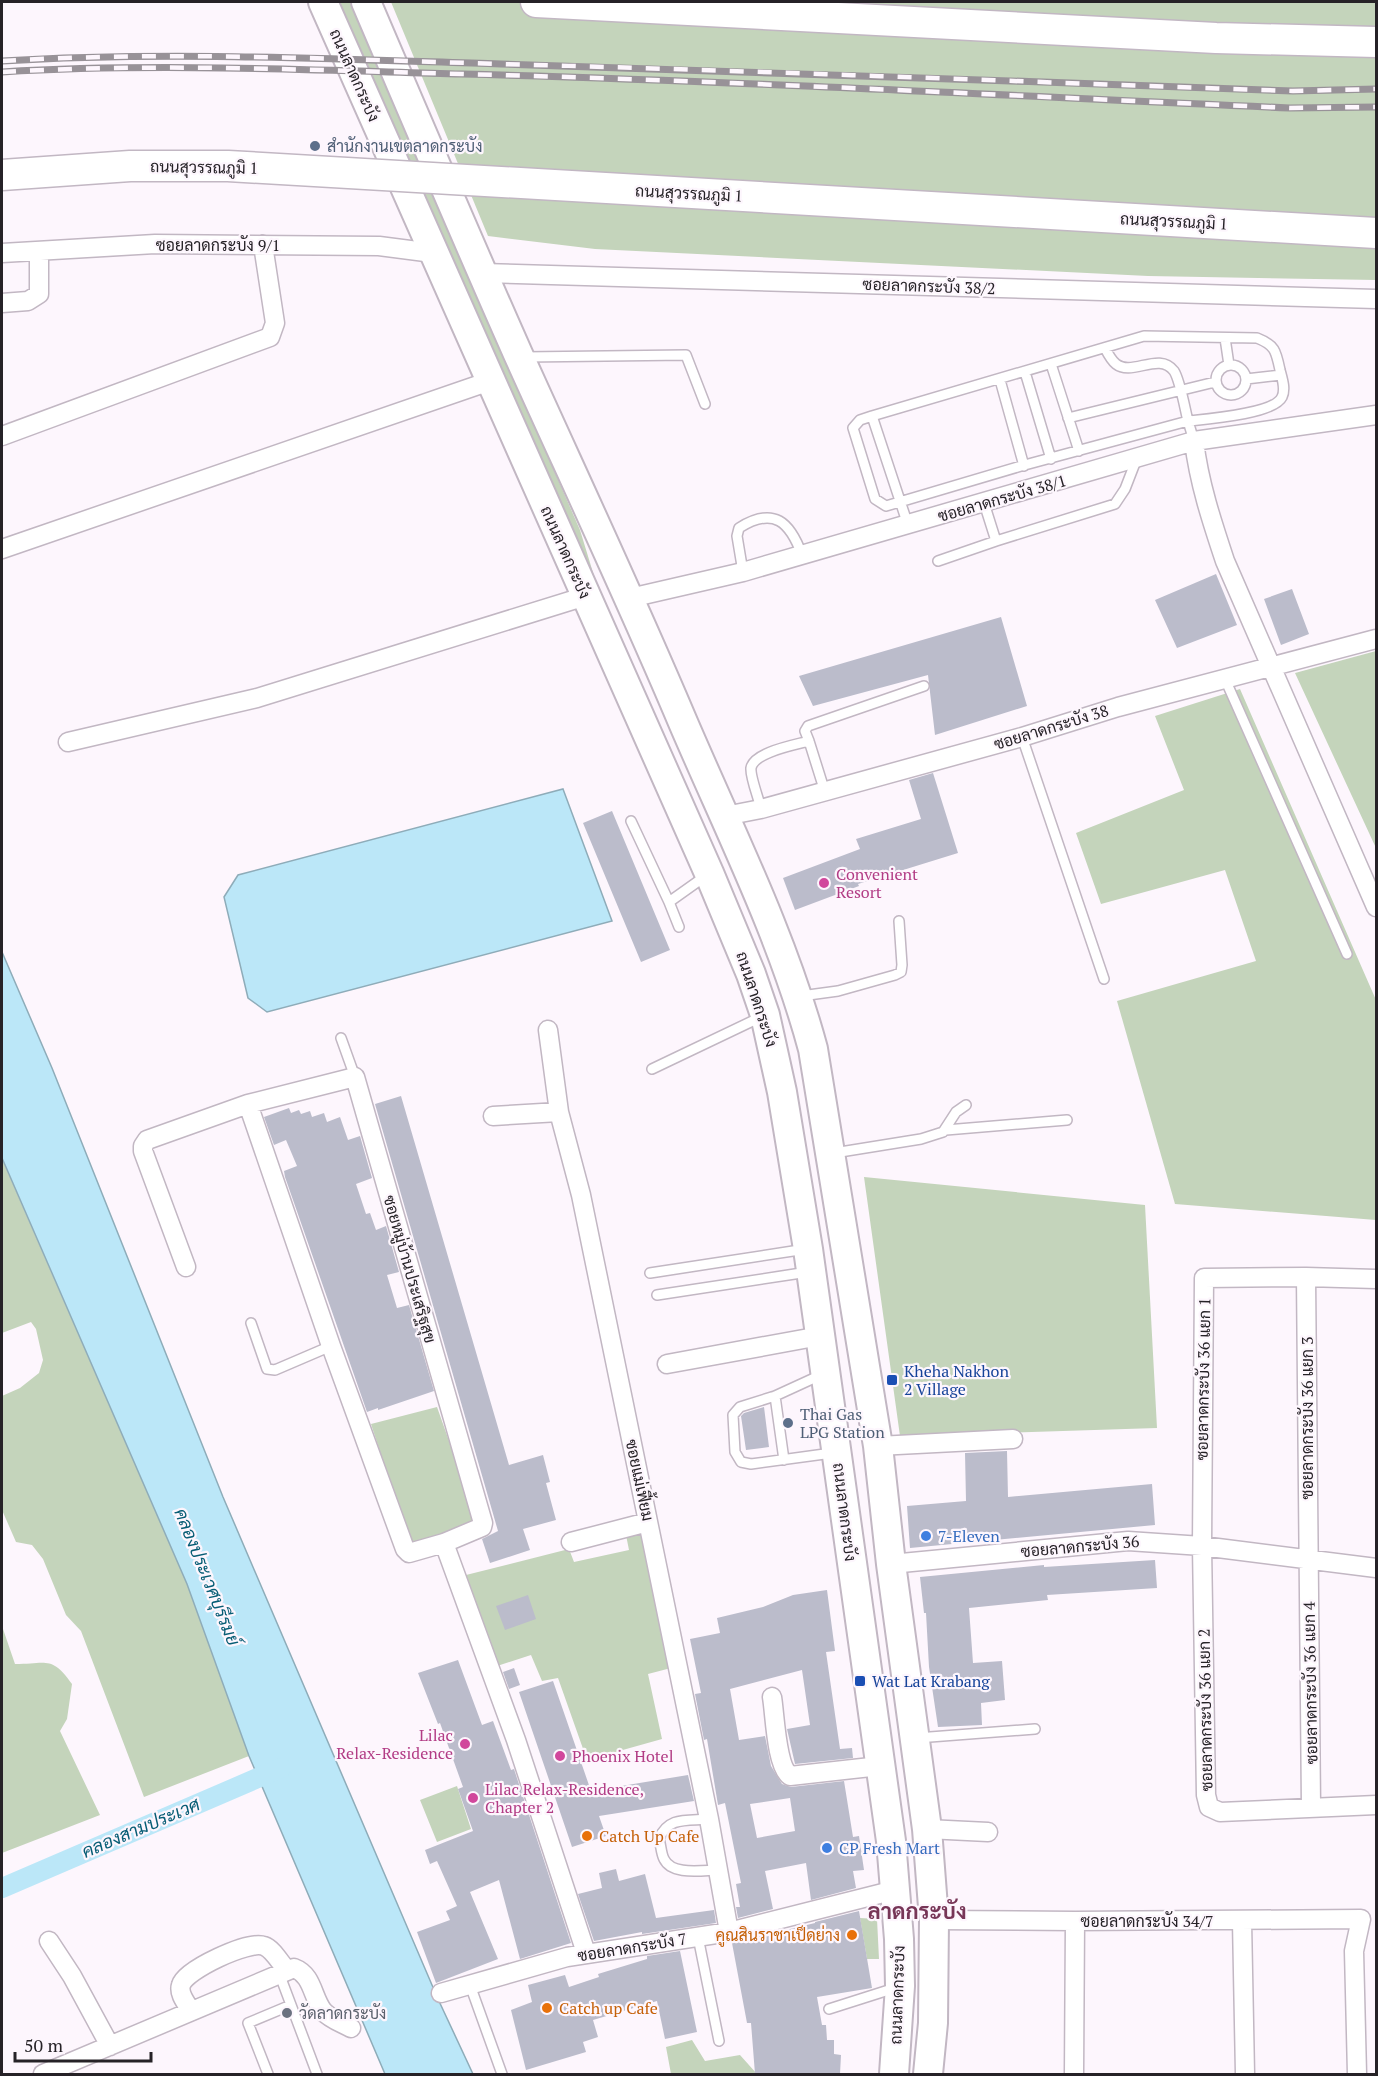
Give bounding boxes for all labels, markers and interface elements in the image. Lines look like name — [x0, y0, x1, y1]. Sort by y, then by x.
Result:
street label: ถนนลาดกระบัง — [325, 25, 385, 125]
place label: สำนักงานเขตลาดกระบัง — [327, 135, 482, 157]
marker: สำนักงานเขตลาดกระบัง — [308, 139, 322, 153]
street label: ถนนสุวรรณภูมิ 1 — [150, 155, 258, 180]
street label: ถนนสุวรรณภูมิ 1 — [634, 179, 744, 208]
street label: ถนนสุวรรณภูมิ 1 — [1119, 207, 1229, 236]
street label: ซอยลาดกระบัง 9/1 — [156, 234, 280, 256]
street label: ซอยลาดกระบัง 38/2 — [862, 273, 996, 299]
street label: ซอยลาดกระบัง 38/1 — [935, 469, 1069, 527]
street label: ถนนลาดกระบัง — [536, 502, 596, 602]
street label: ซอยลาดกระบัง 38 — [991, 699, 1111, 755]
place label: Convenient Resort — [836, 863, 918, 903]
marker: Convenient Resort — [817, 876, 831, 890]
street label: ถนนลาดกระบัง — [731, 948, 783, 1050]
street label: ซอยหมู่บ้านประเสริฐสุข — [377, 1193, 442, 1346]
street label: ซอยลาดกระบัง 36 แยก 1 — [1191, 1297, 1215, 1461]
street label: ซอยลาดกระบัง 36 แยก 3 — [1296, 1337, 1318, 1499]
place label: Kheha Nakhon 2 Village — [904, 1360, 1009, 1400]
marker: Kheha Nakhon 2 Village — [885, 1373, 899, 1387]
place label: Thai Gas LPG Station — [800, 1403, 885, 1443]
marker: Thai Gas LPG Station — [781, 1416, 795, 1430]
street label: ซอยแม่เฟี้ยม — [621, 1437, 662, 1523]
street label: ถนนลาดกระบัง — [828, 1461, 862, 1563]
water label: คลองประเวศบุรีรมย์ — [168, 1504, 248, 1652]
place label: 7-Eleven — [938, 1525, 1000, 1547]
marker: 7-Eleven — [919, 1529, 933, 1543]
street label: ซอยลาดกระบัง 36 — [1020, 1530, 1141, 1562]
street label: ซอยลาดกระบัง 36 แยก 4 — [1298, 1601, 1322, 1765]
street label: ซอยลาดกระบัง 36 แยก 2 — [1193, 1628, 1217, 1792]
place label: Wat Lat Krabang — [872, 1670, 990, 1692]
marker: Wat Lat Krabang — [853, 1674, 867, 1688]
place label: Lilac Relax-Residence — [336, 1724, 453, 1764]
marker: Lilac Relax-Residence — [458, 1737, 472, 1751]
place label: Phoenix Hotel — [572, 1745, 674, 1767]
marker: Phoenix Hotel — [553, 1749, 567, 1763]
place label: Lilac Relax-Residence, Chapter 2 — [485, 1778, 644, 1818]
water label: คลองสามประเวศ — [78, 1791, 203, 1863]
marker: Lilac Relax-Residence, Chapter 2 — [466, 1791, 480, 1805]
place label: Catch Up Cafe — [599, 1825, 699, 1847]
marker: Catch Up Cafe — [580, 1829, 594, 1843]
place label: CP Fresh Mart — [839, 1837, 940, 1859]
marker: CP Fresh Mart — [820, 1841, 834, 1855]
district label: ลาดกระบัง — [867, 1896, 967, 1925]
street label: ซอยลาดกระบัง 34/7 — [1081, 1910, 1213, 1932]
place label: คูณสินราชาเป็ดย่าง — [716, 1924, 840, 1947]
street label: ซอยลาดกระบัง 7 — [576, 1927, 688, 1967]
marker: คูณสินราชาเป็ดย่าง — [845, 1928, 859, 1942]
street label: ถนนลาดกระบัง — [884, 1945, 910, 2045]
place label: Catch up Cafe — [559, 1997, 658, 2019]
marker: Catch up Cafe — [540, 2001, 554, 2015]
place label: วัดลาดกระบัง — [299, 2002, 386, 2024]
marker: วัดลาดกระบัง — [280, 2006, 294, 2020]
scale bar — [15, 2025, 152, 2063]
text: 50 m — [24, 2033, 64, 2057]

